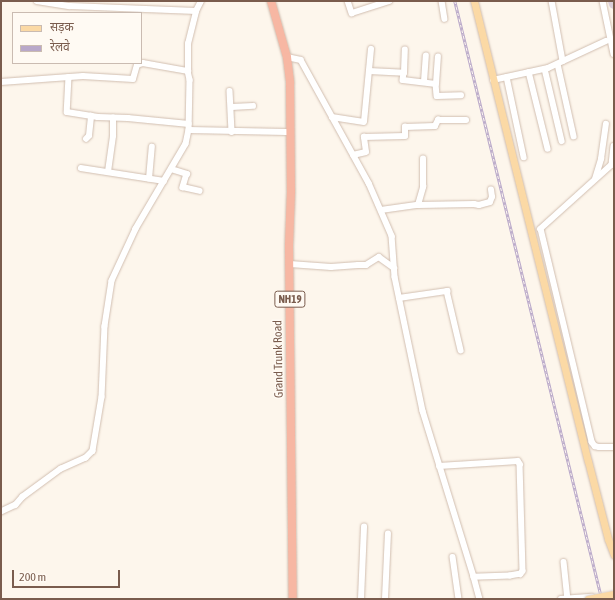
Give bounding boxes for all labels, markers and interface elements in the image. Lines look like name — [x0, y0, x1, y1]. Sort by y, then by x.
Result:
legend — [12, 12, 142, 64]
text: सड़क — [50, 20, 74, 34]
text: रेलवे — [50, 40, 70, 54]
road number: NH19 — [274, 290, 306, 308]
street label: Grand Trunk Road — [271, 320, 287, 398]
scale bar — [14, 562, 122, 588]
text: 200 m — [19, 570, 46, 584]

